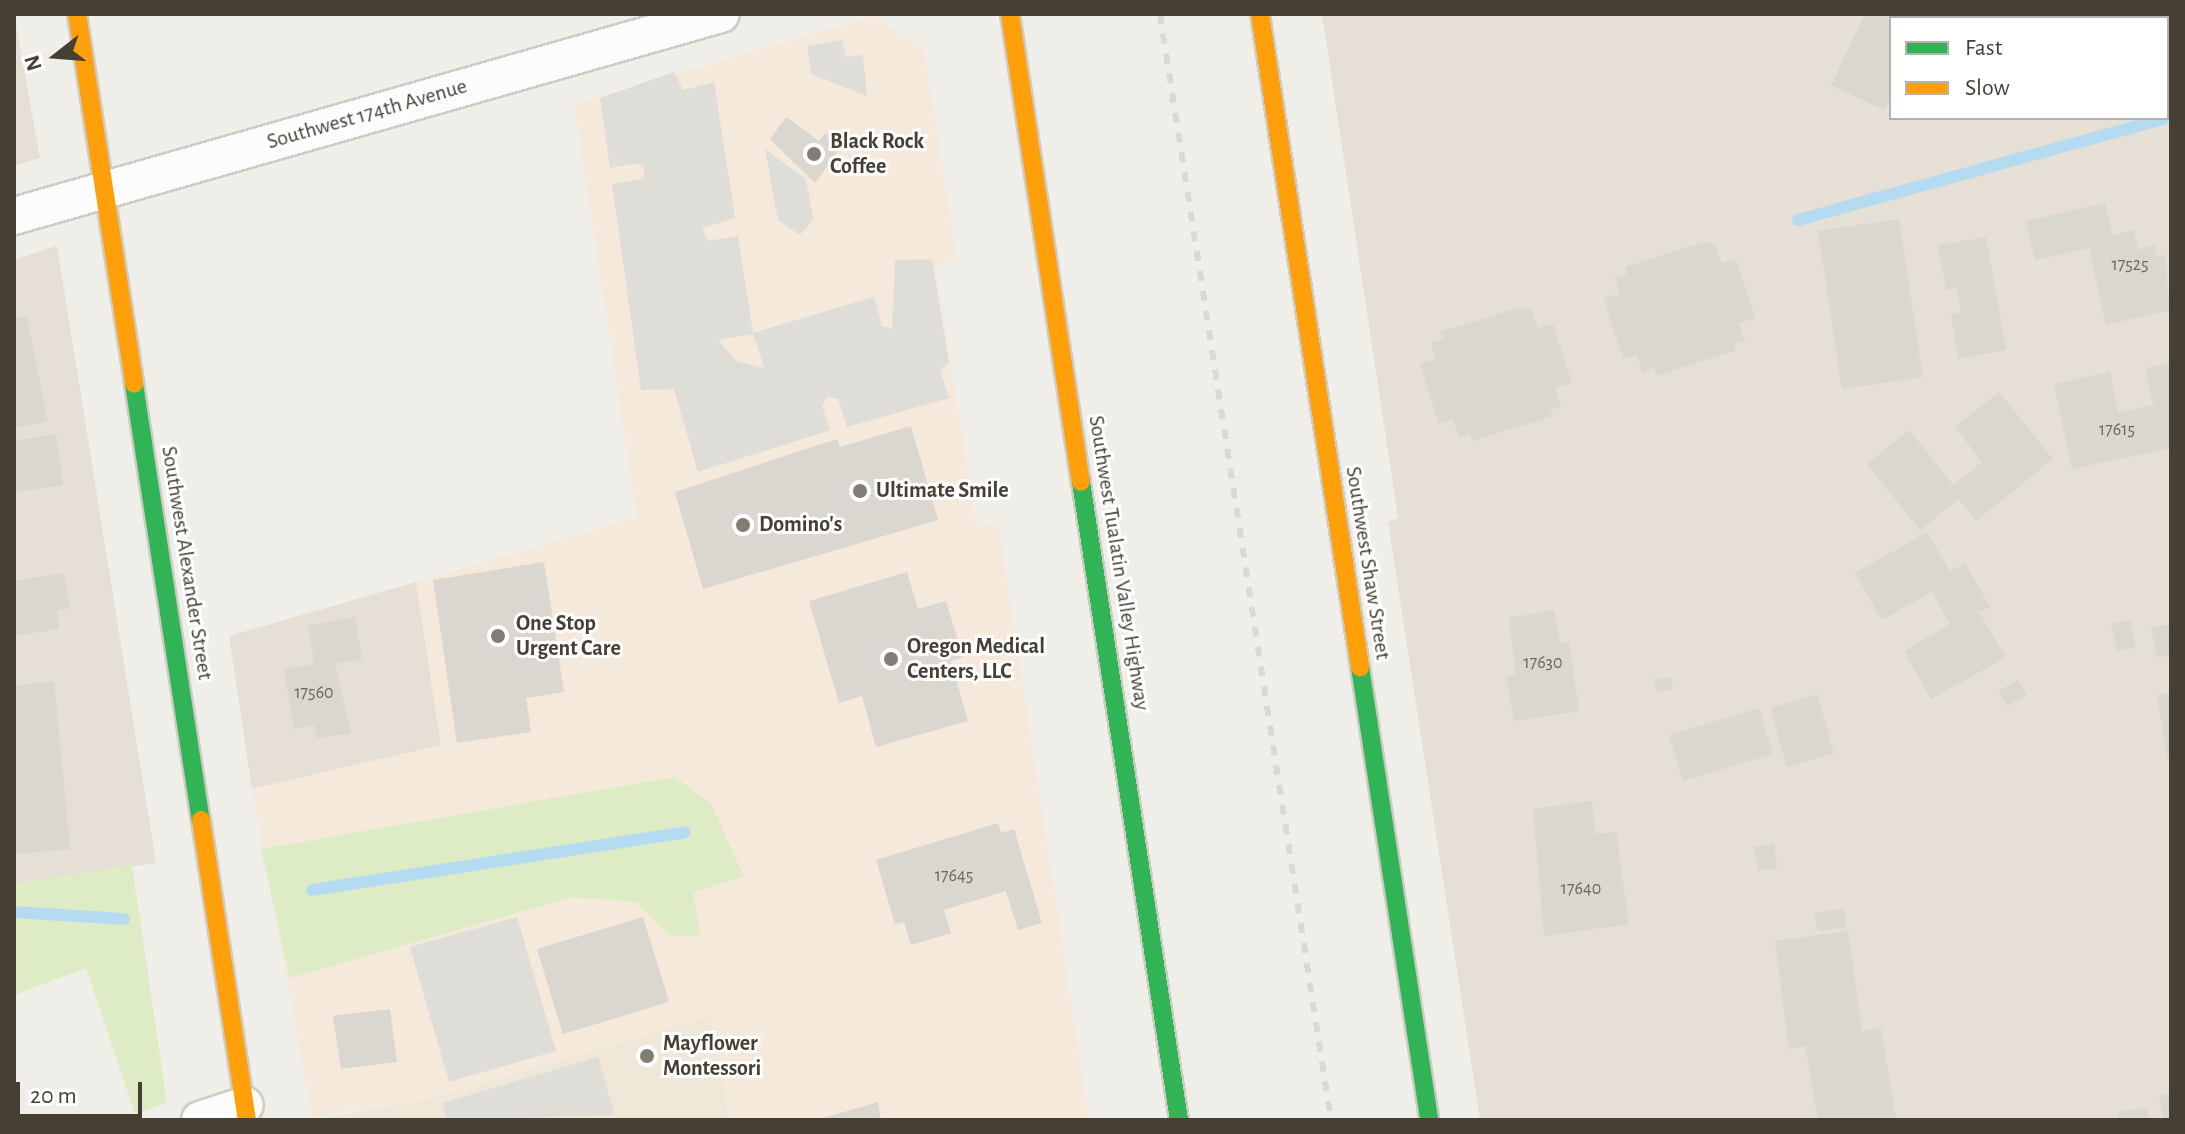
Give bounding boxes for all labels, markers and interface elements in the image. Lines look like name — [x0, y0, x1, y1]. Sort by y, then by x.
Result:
north arrow — [16, 16, 96, 96]
legend — [1889, 16, 2169, 120]
text: Fast — [1965, 36, 2002, 60]
text: N — [20, 52, 46, 74]
street label: Southwest 174th Avenue — [264, 73, 470, 155]
text: Slow — [1965, 76, 2010, 100]
place label: Black Rock Coffee — [830, 128, 924, 180]
marker: Black Rock Coffee — [805, 145, 823, 163]
house number: 17525 — [2112, 254, 2148, 276]
street label: Southwest Tualatin Valley Highway — [1083, 414, 1155, 712]
house number: 17615 — [2099, 419, 2135, 441]
street label: Southwest Alexander Street — [155, 444, 219, 682]
street label: Southwest Shaw Street — [1340, 465, 1396, 661]
place label: Ultimate Smile — [876, 478, 1009, 504]
marker: Ultimate Smile — [851, 482, 869, 500]
place label: Domino's — [759, 512, 842, 538]
marker: Domino's — [734, 516, 752, 534]
place label: One Stop Urgent Care — [516, 610, 621, 662]
marker: One Stop Urgent Care — [487, 625, 509, 647]
place label: Oregon Medical Centers, LLC — [907, 633, 1045, 684]
marker: Oregon Medical Centers, LLC — [882, 650, 900, 668]
house number: 17630 — [1523, 652, 1563, 674]
house number: 17560 — [294, 682, 334, 704]
house number: 17645 — [935, 865, 973, 887]
house number: 17640 — [1561, 878, 1601, 900]
place label: Mayflower Montessori — [663, 1030, 761, 1082]
marker: Mayflower Montessori — [638, 1047, 656, 1065]
scale bar — [20, 1066, 146, 1116]
text: 20 m — [30, 1084, 77, 1108]

